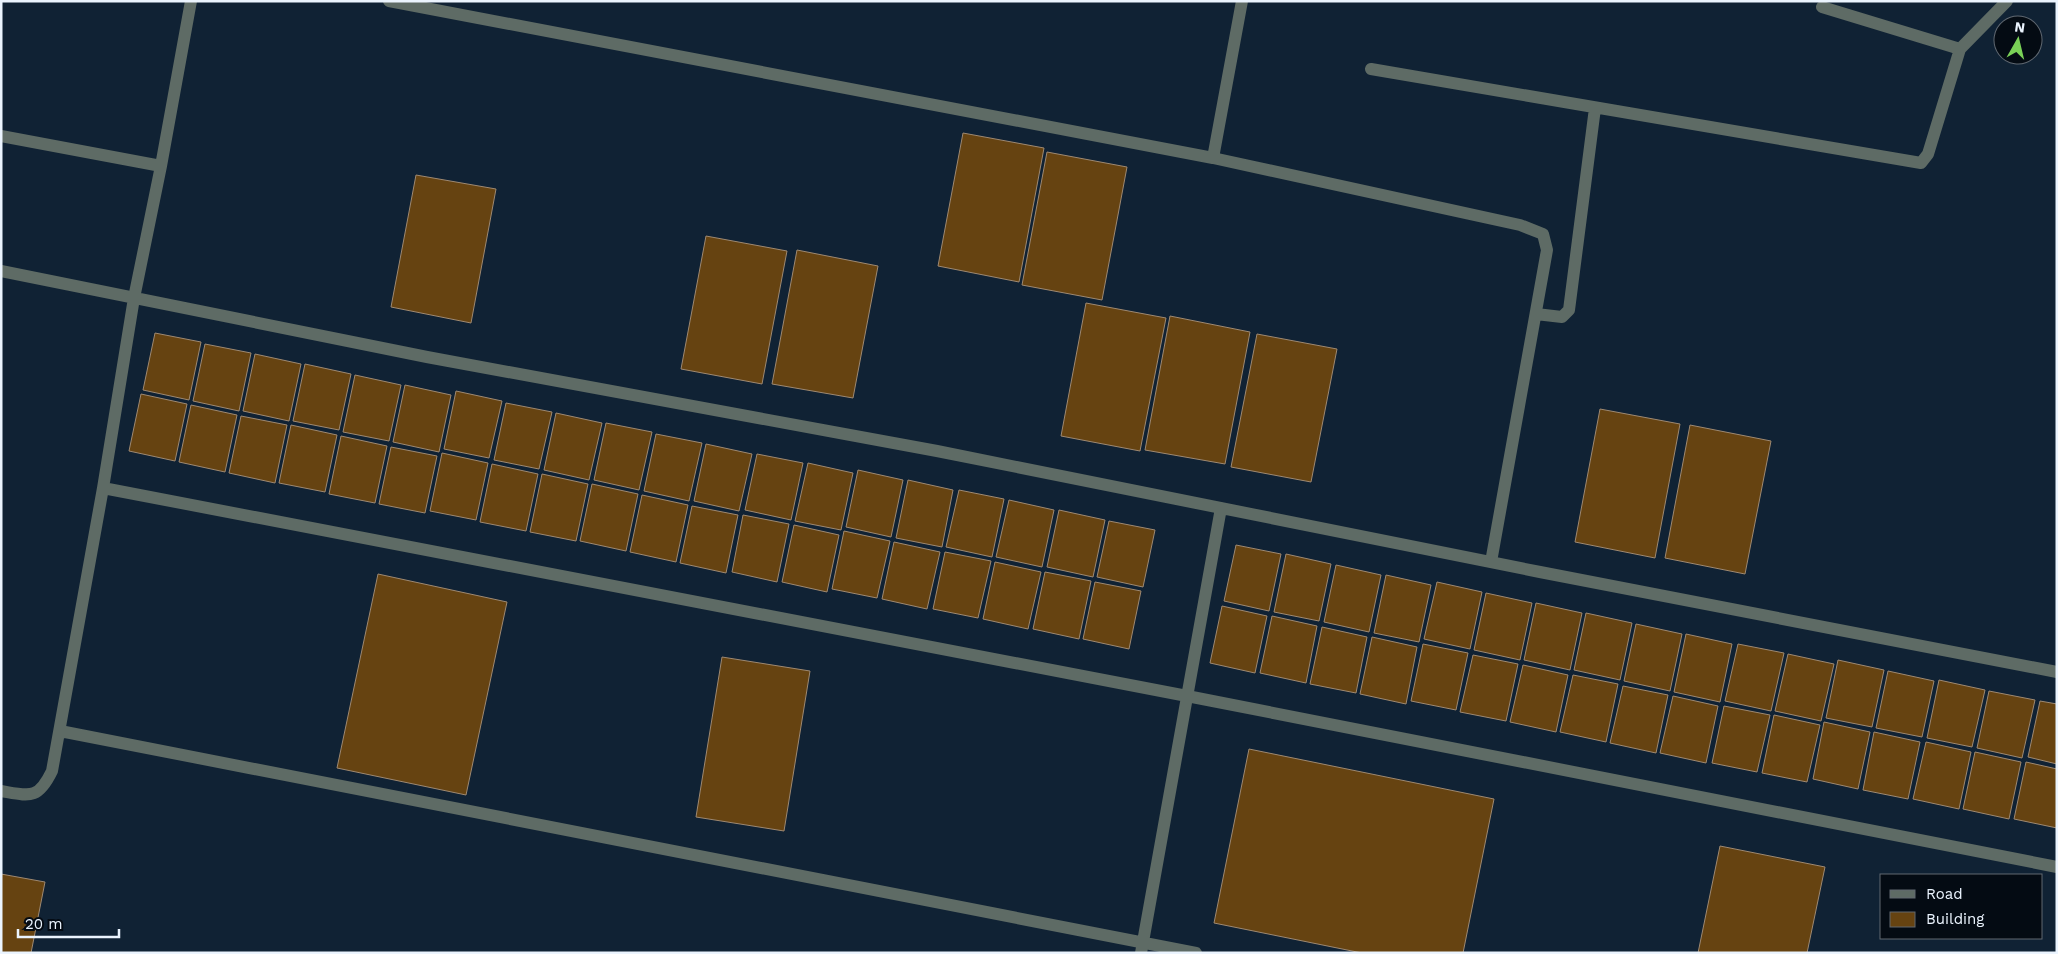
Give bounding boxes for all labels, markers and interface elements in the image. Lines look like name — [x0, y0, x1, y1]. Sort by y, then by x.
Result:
north arrow — [1993, 15, 2043, 65]
text: N — [2014, 18, 2026, 36]
legend — [1880, 874, 2043, 939]
text: Road — [1926, 885, 1963, 903]
scale bar — [18, 906, 119, 938]
text: Building — [1926, 910, 1984, 928]
text: 20 m — [25, 915, 63, 933]

